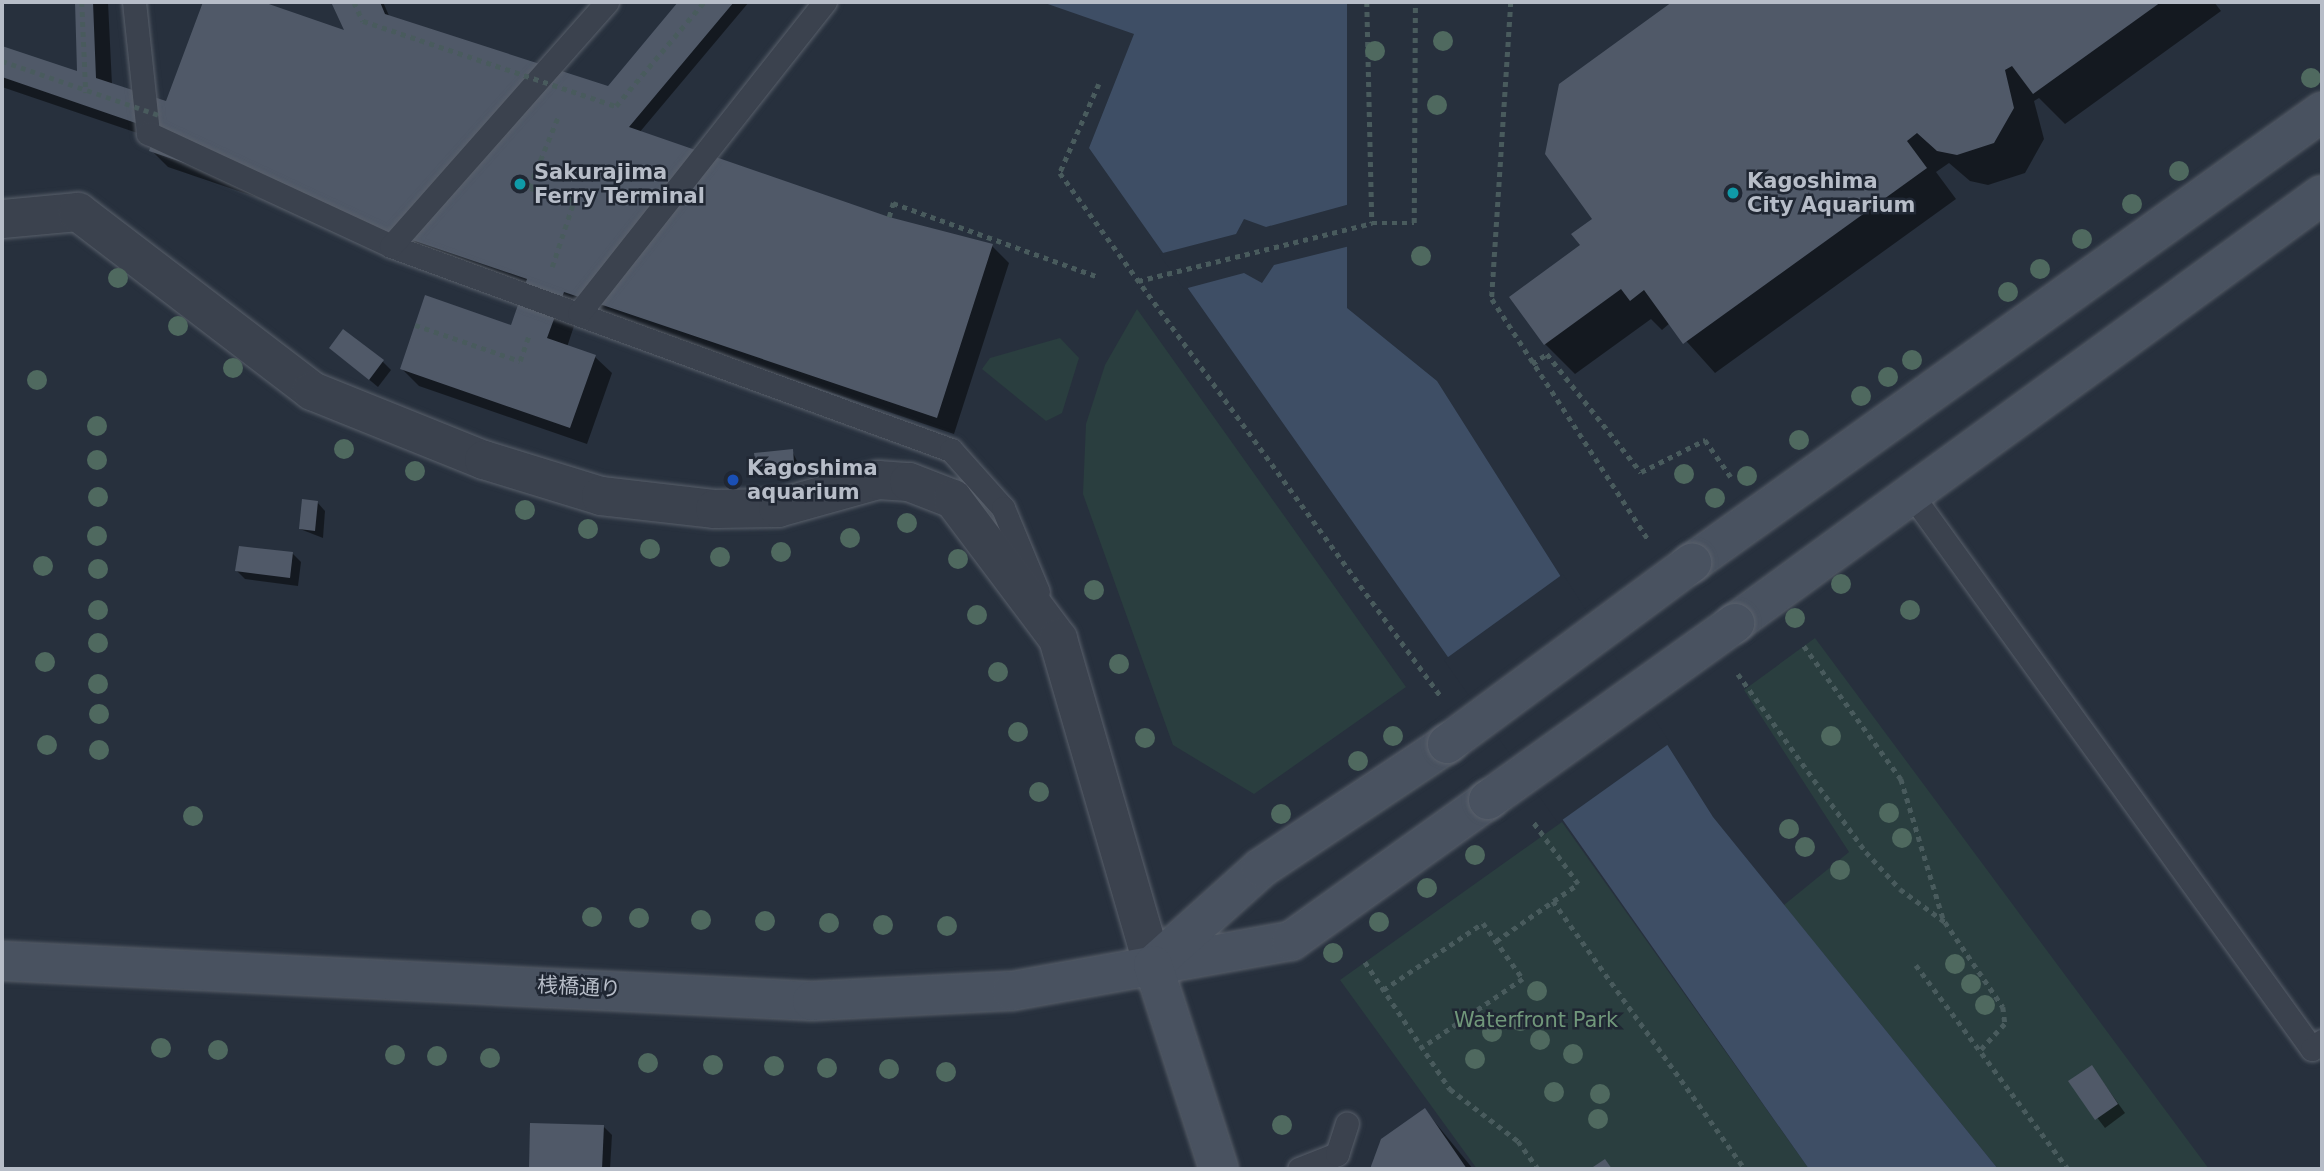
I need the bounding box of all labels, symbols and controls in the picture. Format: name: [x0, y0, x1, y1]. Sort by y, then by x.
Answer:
place label: Sakurajima Ferry Terminal: [534, 159, 705, 209]
place label: Kagoshima City Aquarium: [1747, 168, 1915, 218]
marker: Sakurajima Ferry Terminal: [512, 176, 528, 192]
marker: Kagoshima City Aquarium: [1725, 185, 1741, 201]
place label: Kagoshima aquarium: [747, 455, 878, 505]
marker: Kagoshima aquarium: [725, 472, 741, 488]
street label: 桟橋通り: [536, 972, 622, 1002]
park label: Waterfront Park: [1454, 1007, 1618, 1033]

